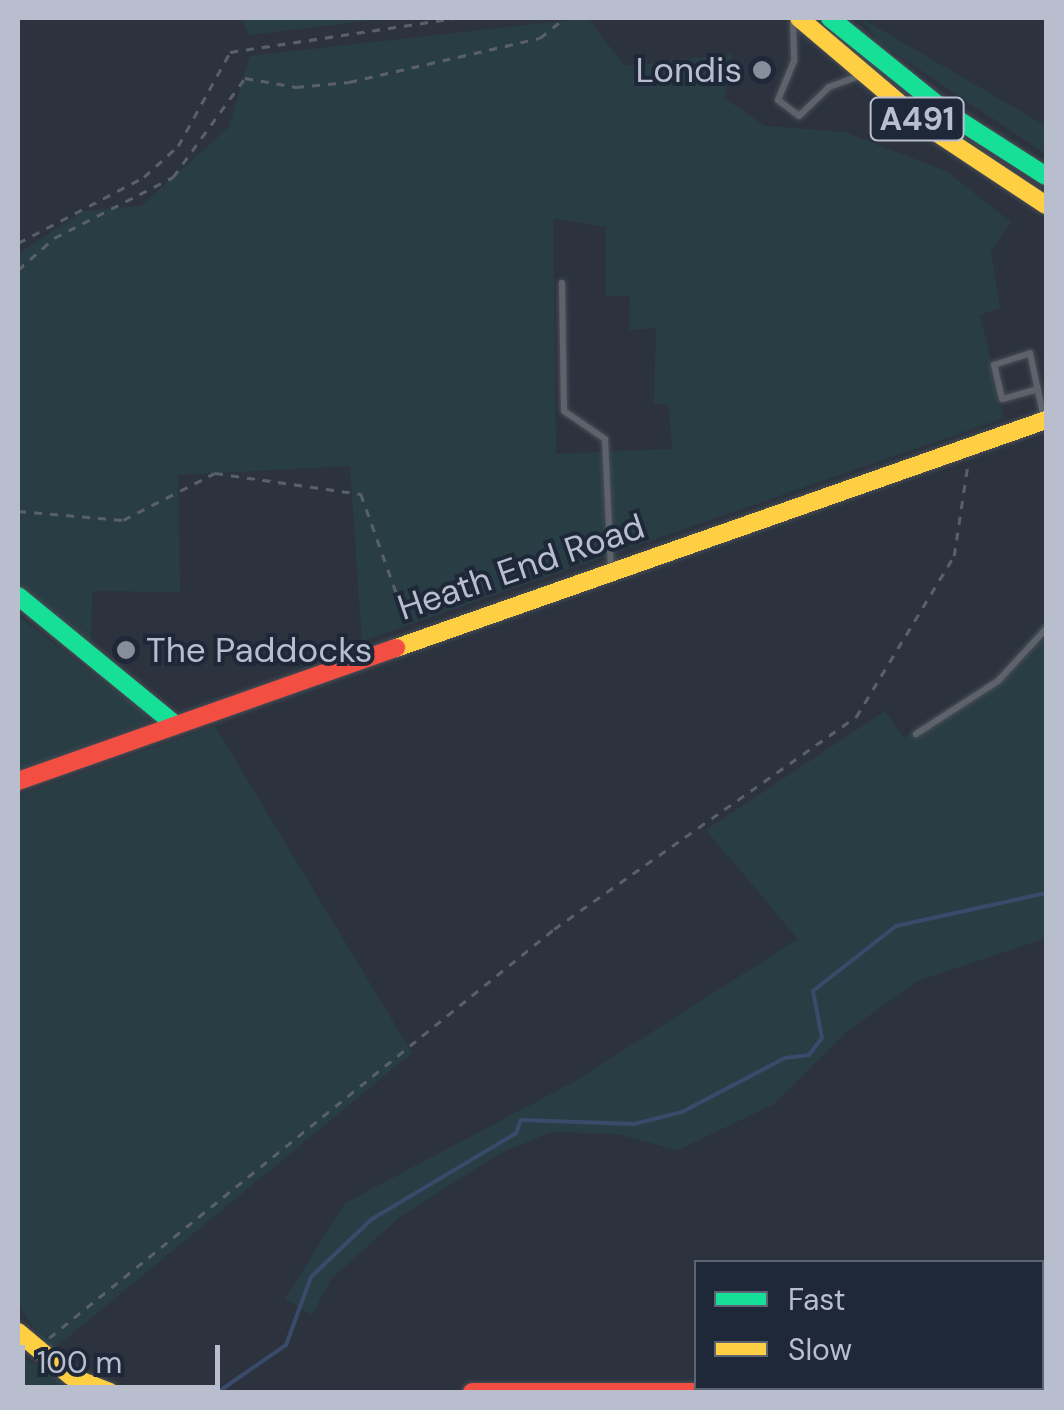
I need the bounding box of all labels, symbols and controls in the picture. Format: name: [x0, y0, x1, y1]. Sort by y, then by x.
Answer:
place label: Londis: [636, 49, 742, 91]
marker: Londis: [751, 59, 773, 81]
road number: A491: [870, 92, 964, 146]
street label: Heath End Road: [392, 505, 650, 629]
place label: The Paddocks: [146, 629, 372, 671]
marker: The Paddocks: [115, 639, 137, 661]
legend: [694, 1260, 1044, 1390]
text: Fast: [788, 1280, 846, 1319]
scale bar: [25, 1325, 225, 1387]
text: Slow: [788, 1330, 852, 1369]
text: 100 m: [37, 1343, 122, 1382]

